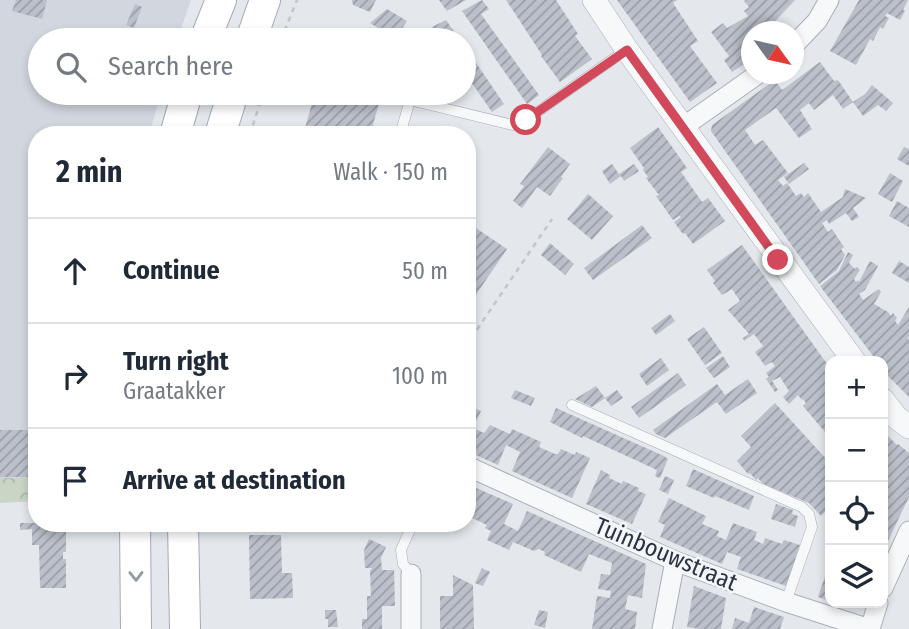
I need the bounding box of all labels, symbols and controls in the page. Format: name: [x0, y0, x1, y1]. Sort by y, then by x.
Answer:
north arrow: [741, 21, 804, 84]
search box: [28, 28, 476, 105]
icon: search: [52, 48, 90, 86]
text: Search here: [108, 51, 233, 82]
route start: [510, 104, 541, 135]
text: 2 min: [56, 154, 123, 190]
text: Walk · 150 m: [333, 158, 448, 186]
route end: [762, 244, 793, 275]
icon: ahead: [56, 252, 94, 290]
text: Continue: [123, 255, 220, 286]
text: 50 m: [402, 257, 448, 285]
text: Turn right: [123, 346, 229, 377]
map controls: [825, 356, 888, 608]
button: +: [825, 356, 888, 419]
icon: right: [56, 357, 94, 395]
text: 100 m: [392, 362, 448, 390]
text: Graatakker: [123, 377, 225, 405]
button: −: [825, 419, 888, 482]
icon: arrive: [56, 462, 94, 500]
text: Arrive at destination: [123, 465, 346, 496]
button: locate: [825, 482, 888, 545]
street label: Tuinbouwstraat: [591, 511, 742, 597]
button: layers: [825, 545, 888, 608]
one-way arrow: [128, 571, 144, 582]

